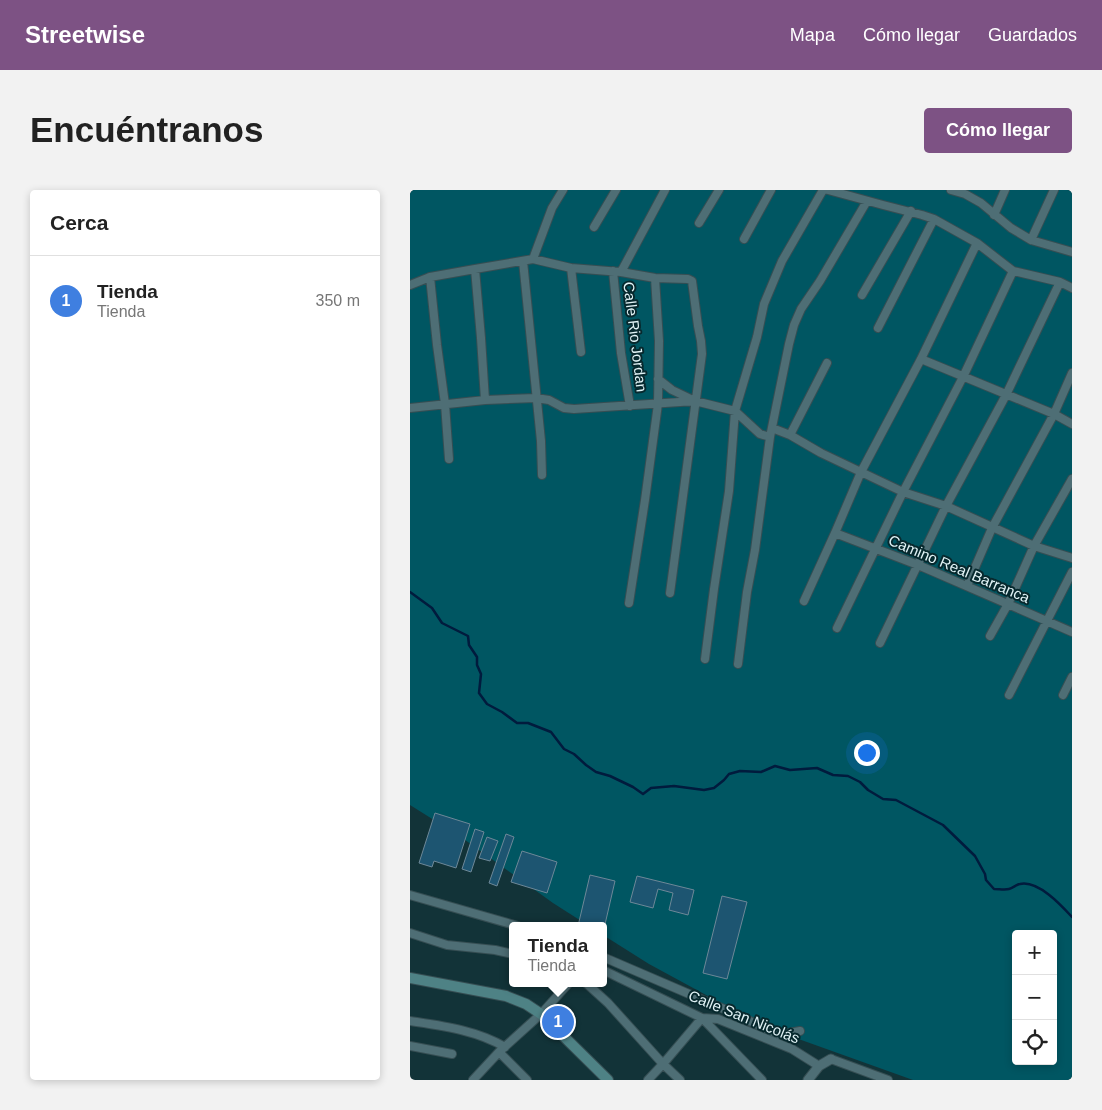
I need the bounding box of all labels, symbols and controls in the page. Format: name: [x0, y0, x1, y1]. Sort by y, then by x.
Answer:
text: Streetwise: [25, 21, 145, 48]
text: Mapa: [790, 25, 835, 45]
text: Cómo llegar: [863, 25, 960, 45]
text: Guardados: [988, 25, 1077, 45]
button: Cómo llegar: [924, 108, 1072, 153]
text: Encuéntranos: [30, 110, 263, 149]
text: Cerca: [50, 211, 108, 234]
text: Tienda: [97, 281, 158, 302]
street label: Calle Rio Jordan: [620, 281, 651, 393]
text: 1: [62, 292, 70, 309]
text: 350 m: [316, 292, 360, 309]
text: Tienda: [97, 303, 145, 320]
street label: Camino Real Barranca: [886, 531, 1033, 606]
your location: [854, 740, 880, 766]
popup: [509, 922, 607, 987]
map controls: [1012, 930, 1057, 1065]
button: +: [1012, 930, 1057, 975]
text: Tienda: [528, 935, 588, 956]
text: Tienda: [528, 957, 576, 974]
button: −: [1012, 975, 1057, 1020]
street label: Calle San Nicolás: [686, 986, 802, 1047]
pin: 1: [542, 1003, 574, 1041]
button: locate: [1012, 1020, 1057, 1065]

